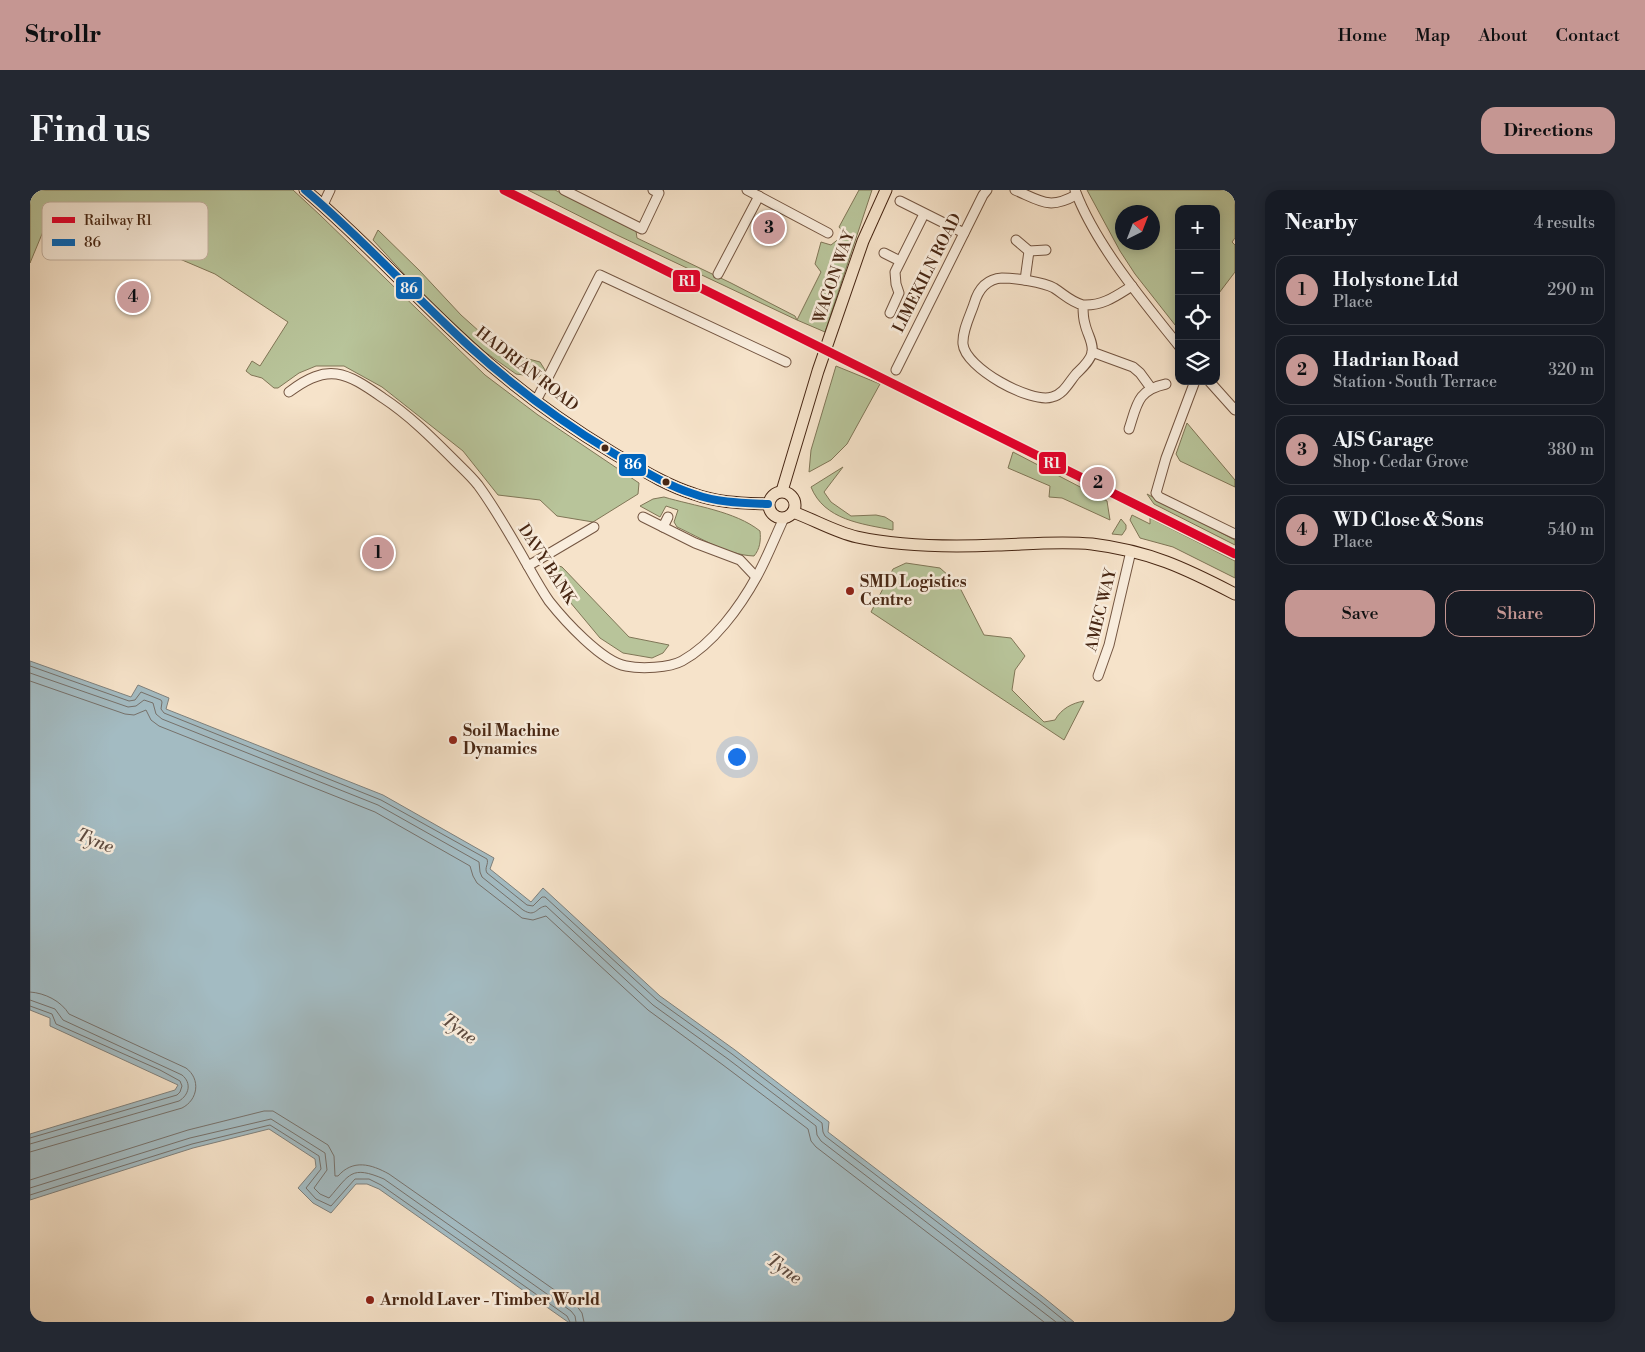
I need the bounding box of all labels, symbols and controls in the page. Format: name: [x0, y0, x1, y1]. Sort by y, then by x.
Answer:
text: Strollr: [25, 20, 101, 50]
text: Home: [1338, 24, 1387, 47]
text: Map: [1415, 24, 1451, 47]
text: About: [1479, 24, 1528, 47]
text: Contact: [1556, 24, 1620, 47]
button: Directions: [1481, 107, 1615, 154]
text: Find us: [30, 109, 150, 152]
legend: [42, 202, 208, 260]
north arrow: [1115, 205, 1160, 250]
map controls: [1175, 205, 1220, 385]
button: +: [1175, 205, 1220, 250]
pin: 3: [753, 209, 785, 247]
street label: LIMEKILN ROAD: [888, 210, 966, 336]
text: Nearby: [1285, 210, 1358, 236]
text: Railway R1: [84, 212, 152, 230]
text: 4 results: [1534, 213, 1595, 233]
street label: WAGON WAY: [808, 227, 860, 327]
text: 86: [84, 234, 102, 252]
button: −: [1175, 250, 1220, 295]
text: Holystone Ltd: [1333, 268, 1459, 292]
line badge: R1: [672, 269, 701, 293]
text: R1: [678, 273, 696, 291]
line badge: 86: [395, 276, 423, 300]
pin: 4: [117, 278, 149, 316]
text: 86: [400, 280, 418, 298]
text: 1: [1298, 280, 1306, 300]
text: 290 m: [1547, 280, 1594, 300]
text: Place: [1333, 292, 1373, 312]
button: locate: [1175, 295, 1220, 340]
street label: HADRIAN ROAD: [471, 322, 583, 416]
button: layers: [1175, 340, 1220, 385]
text: Hadrian Road: [1333, 348, 1459, 372]
text: 2: [1297, 360, 1307, 380]
text: 320 m: [1548, 360, 1594, 380]
text: Station · South Terrace: [1333, 372, 1497, 392]
text: AJS Garage: [1333, 428, 1434, 452]
text: 3: [1297, 440, 1307, 460]
text: 380 m: [1547, 440, 1594, 460]
unlabelled marker: [600, 443, 610, 453]
line badge: R1: [1038, 451, 1067, 475]
text: Shop · Cedar Grove: [1333, 452, 1469, 472]
line badge: 86: [618, 453, 647, 477]
text: R1: [1043, 455, 1061, 473]
text: 86: [624, 456, 642, 474]
pin: 2: [1082, 464, 1114, 502]
unlabelled marker: [661, 477, 671, 487]
text: WD Close & Sons: [1333, 508, 1484, 532]
street label: DAVY BANK: [514, 520, 581, 609]
text: 4: [1297, 520, 1307, 540]
text: 540 m: [1547, 520, 1594, 540]
text: Place: [1333, 532, 1373, 552]
pin: 1: [362, 534, 394, 572]
street label: AMEC WAY: [1081, 565, 1121, 654]
place label: SMD Logistics Centre: [860, 572, 967, 610]
marker: SMD Logistics Centre: [844, 585, 856, 597]
button: Save: [1285, 590, 1435, 637]
button: Share: [1445, 590, 1595, 637]
place label: Soil Machine Dynamics: [463, 721, 560, 759]
marker: Soil Machine Dynamics: [447, 734, 459, 746]
your location: [724, 744, 750, 770]
water label: Tyne: [73, 823, 118, 859]
water label: Tyne: [437, 1008, 482, 1050]
water label: Tyne: [762, 1248, 807, 1290]
place label: Arnold Laver - Timber World: [379, 1290, 600, 1310]
marker: Arnold Laver - Timber World: [364, 1294, 376, 1306]

